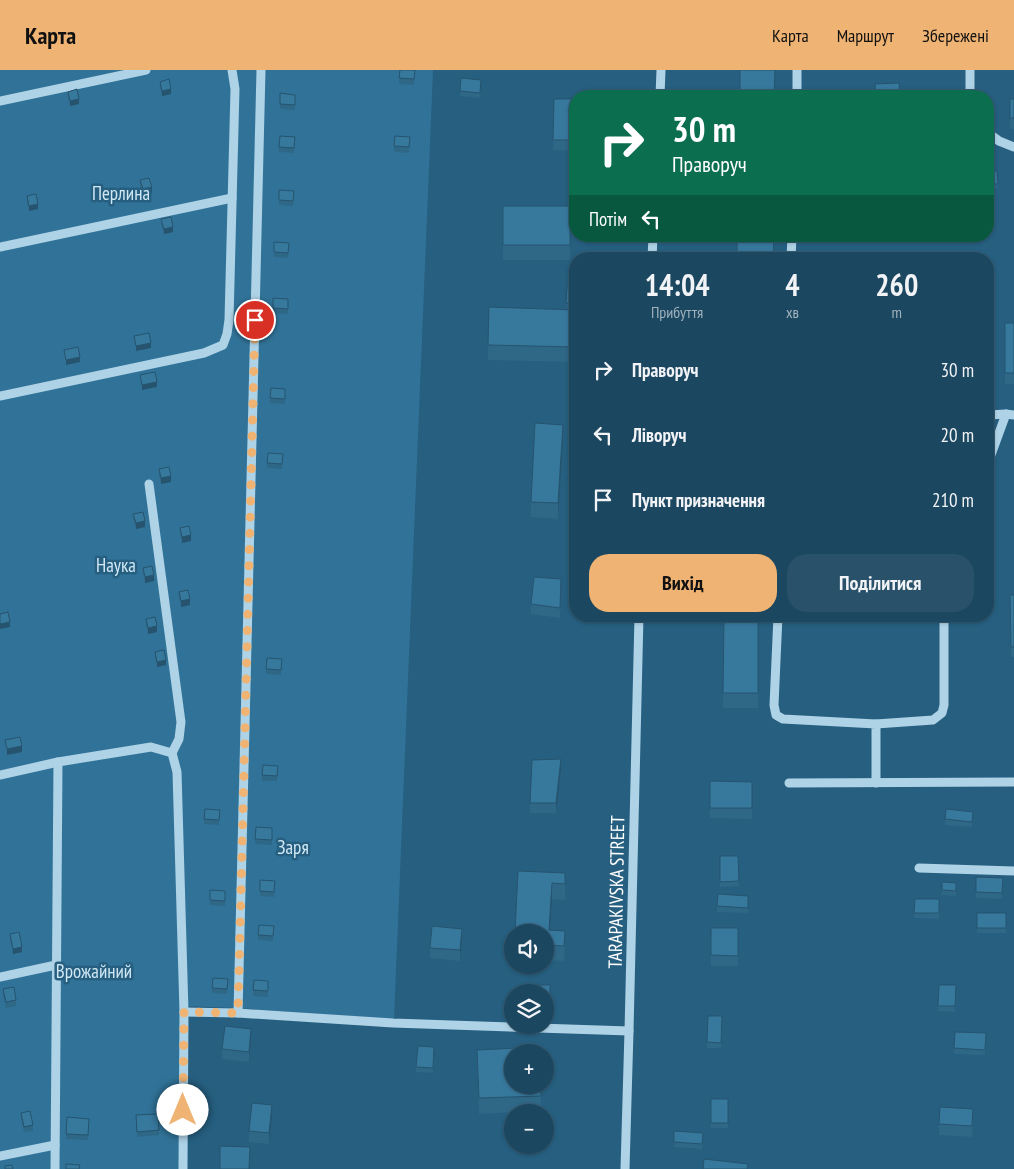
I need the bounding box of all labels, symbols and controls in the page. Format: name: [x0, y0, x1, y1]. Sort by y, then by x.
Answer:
text: Карта: [25, 20, 76, 51]
text: Карта: [772, 24, 809, 47]
text: Маршрут: [837, 24, 894, 47]
text: Збережені: [922, 24, 989, 47]
text: 30 m: [672, 106, 736, 152]
icon: right: [589, 110, 654, 175]
text: Праворуч: [672, 150, 747, 178]
park label: Перлина: [92, 181, 150, 205]
icon: left: [637, 205, 665, 233]
text: Потім: [589, 207, 627, 231]
text: 14:04: [645, 265, 710, 304]
text: 4: [785, 265, 800, 304]
text: 260: [875, 265, 918, 304]
pin: [234, 299, 276, 341]
text: Прибуття: [651, 302, 703, 322]
text: хв: [786, 302, 799, 322]
text: m: [892, 302, 902, 322]
icon: arrive: [241, 306, 269, 334]
icon: right: [589, 356, 617, 384]
text: Праворуч: [632, 358, 699, 382]
text: 30 m: [941, 358, 974, 382]
icon: left: [589, 421, 617, 449]
text: Ліворуч: [632, 423, 686, 447]
text: 20 m: [941, 423, 974, 447]
icon: arrive: [589, 486, 617, 514]
text: Пункт призначення: [632, 488, 765, 512]
text: 210 m: [932, 488, 974, 512]
park label: Наука: [96, 553, 136, 577]
button: Вихід: [589, 554, 777, 612]
button: Поділитися: [787, 554, 974, 612]
street label: TARAPAKIVSKA STREET: [603, 815, 629, 969]
park label: Заря: [277, 835, 309, 859]
map controls: [504, 924, 554, 1154]
button: sound: [504, 924, 554, 974]
park label: Врожайний: [56, 959, 132, 983]
button: layers: [504, 984, 554, 1034]
button: +: [504, 1044, 554, 1094]
position arrow: [156, 1083, 208, 1135]
button: −: [504, 1104, 554, 1154]

